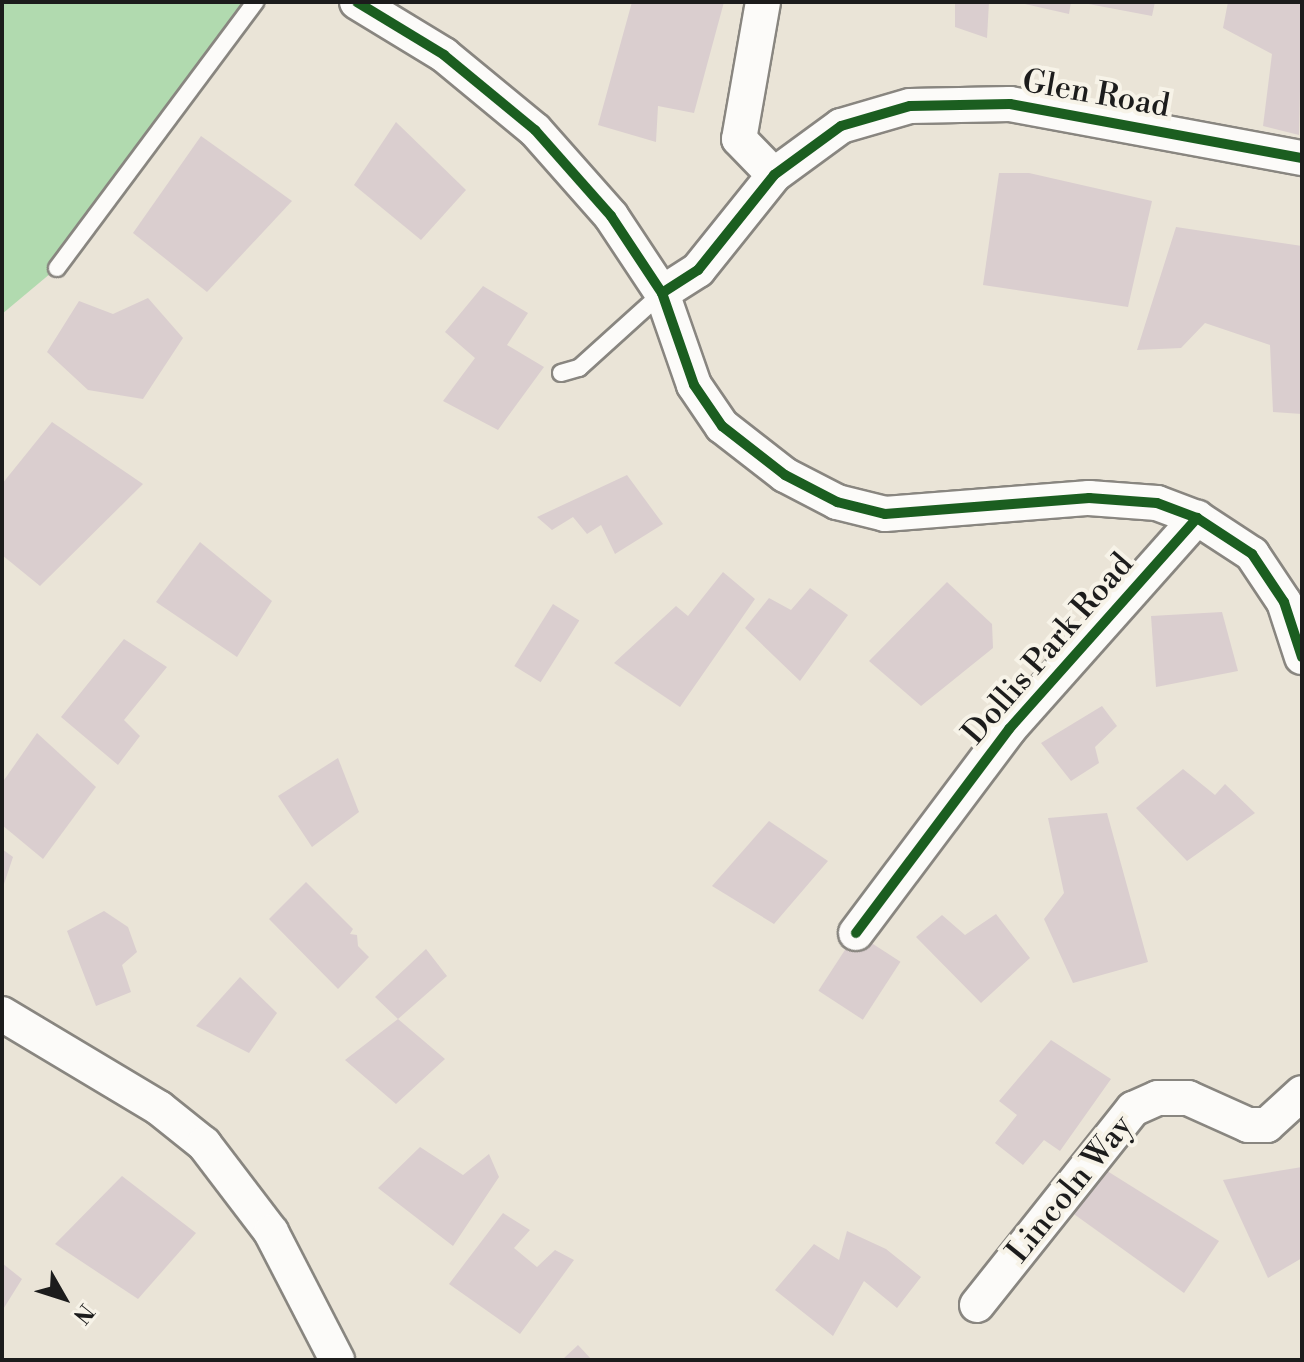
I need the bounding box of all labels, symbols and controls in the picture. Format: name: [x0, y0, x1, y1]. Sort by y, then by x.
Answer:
street label: Glen Road: [1019, 62, 1173, 126]
street label: Dollis Park Road: [955, 546, 1141, 752]
street label: Lincoln Way: [999, 1108, 1141, 1270]
north arrow: [24, 1258, 104, 1338]
text: N: [67, 1298, 99, 1329]

